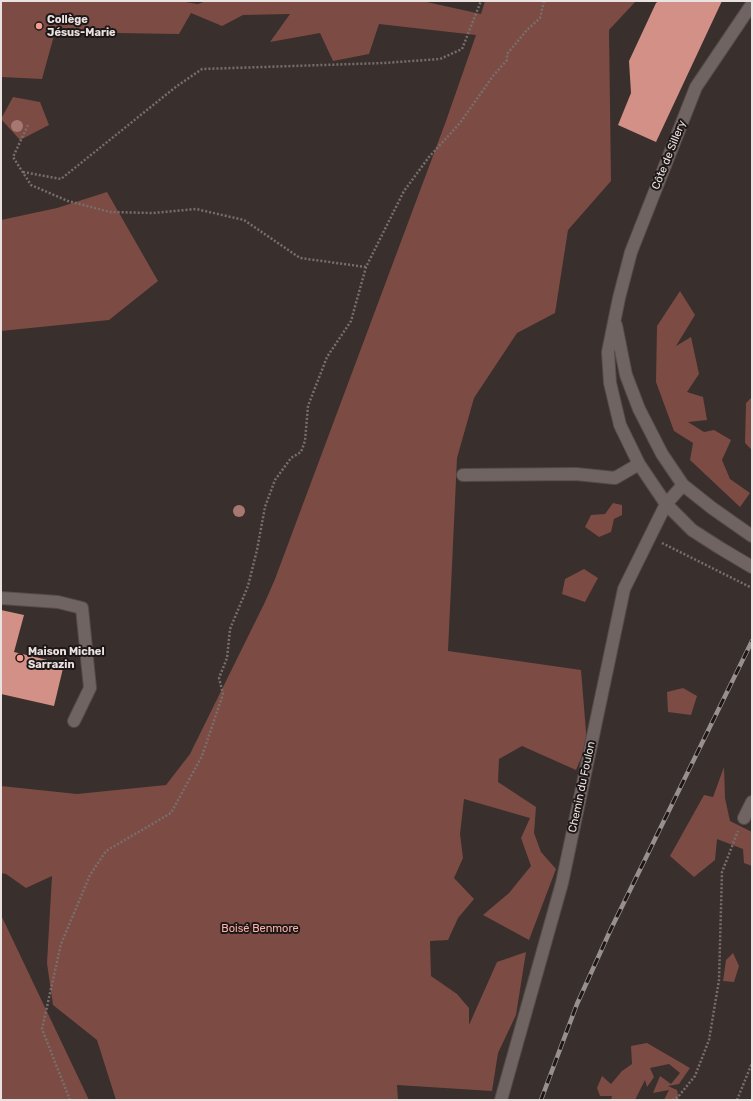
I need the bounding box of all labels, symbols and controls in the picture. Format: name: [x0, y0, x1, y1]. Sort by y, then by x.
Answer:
place label: Collège Jésus-Marie: [47, 13, 116, 39]
marker: Collège Jésus-Marie: [34, 21, 44, 31]
street label: Côte de Sillery: [649, 118, 689, 192]
place label: Maison Michel Sarrazin: [28, 645, 105, 671]
marker: Maison Michel Sarrazin: [15, 653, 25, 663]
street label: Chemin du Foulon: [566, 740, 598, 834]
park label: Boisé Benmore: [221, 922, 299, 936]

